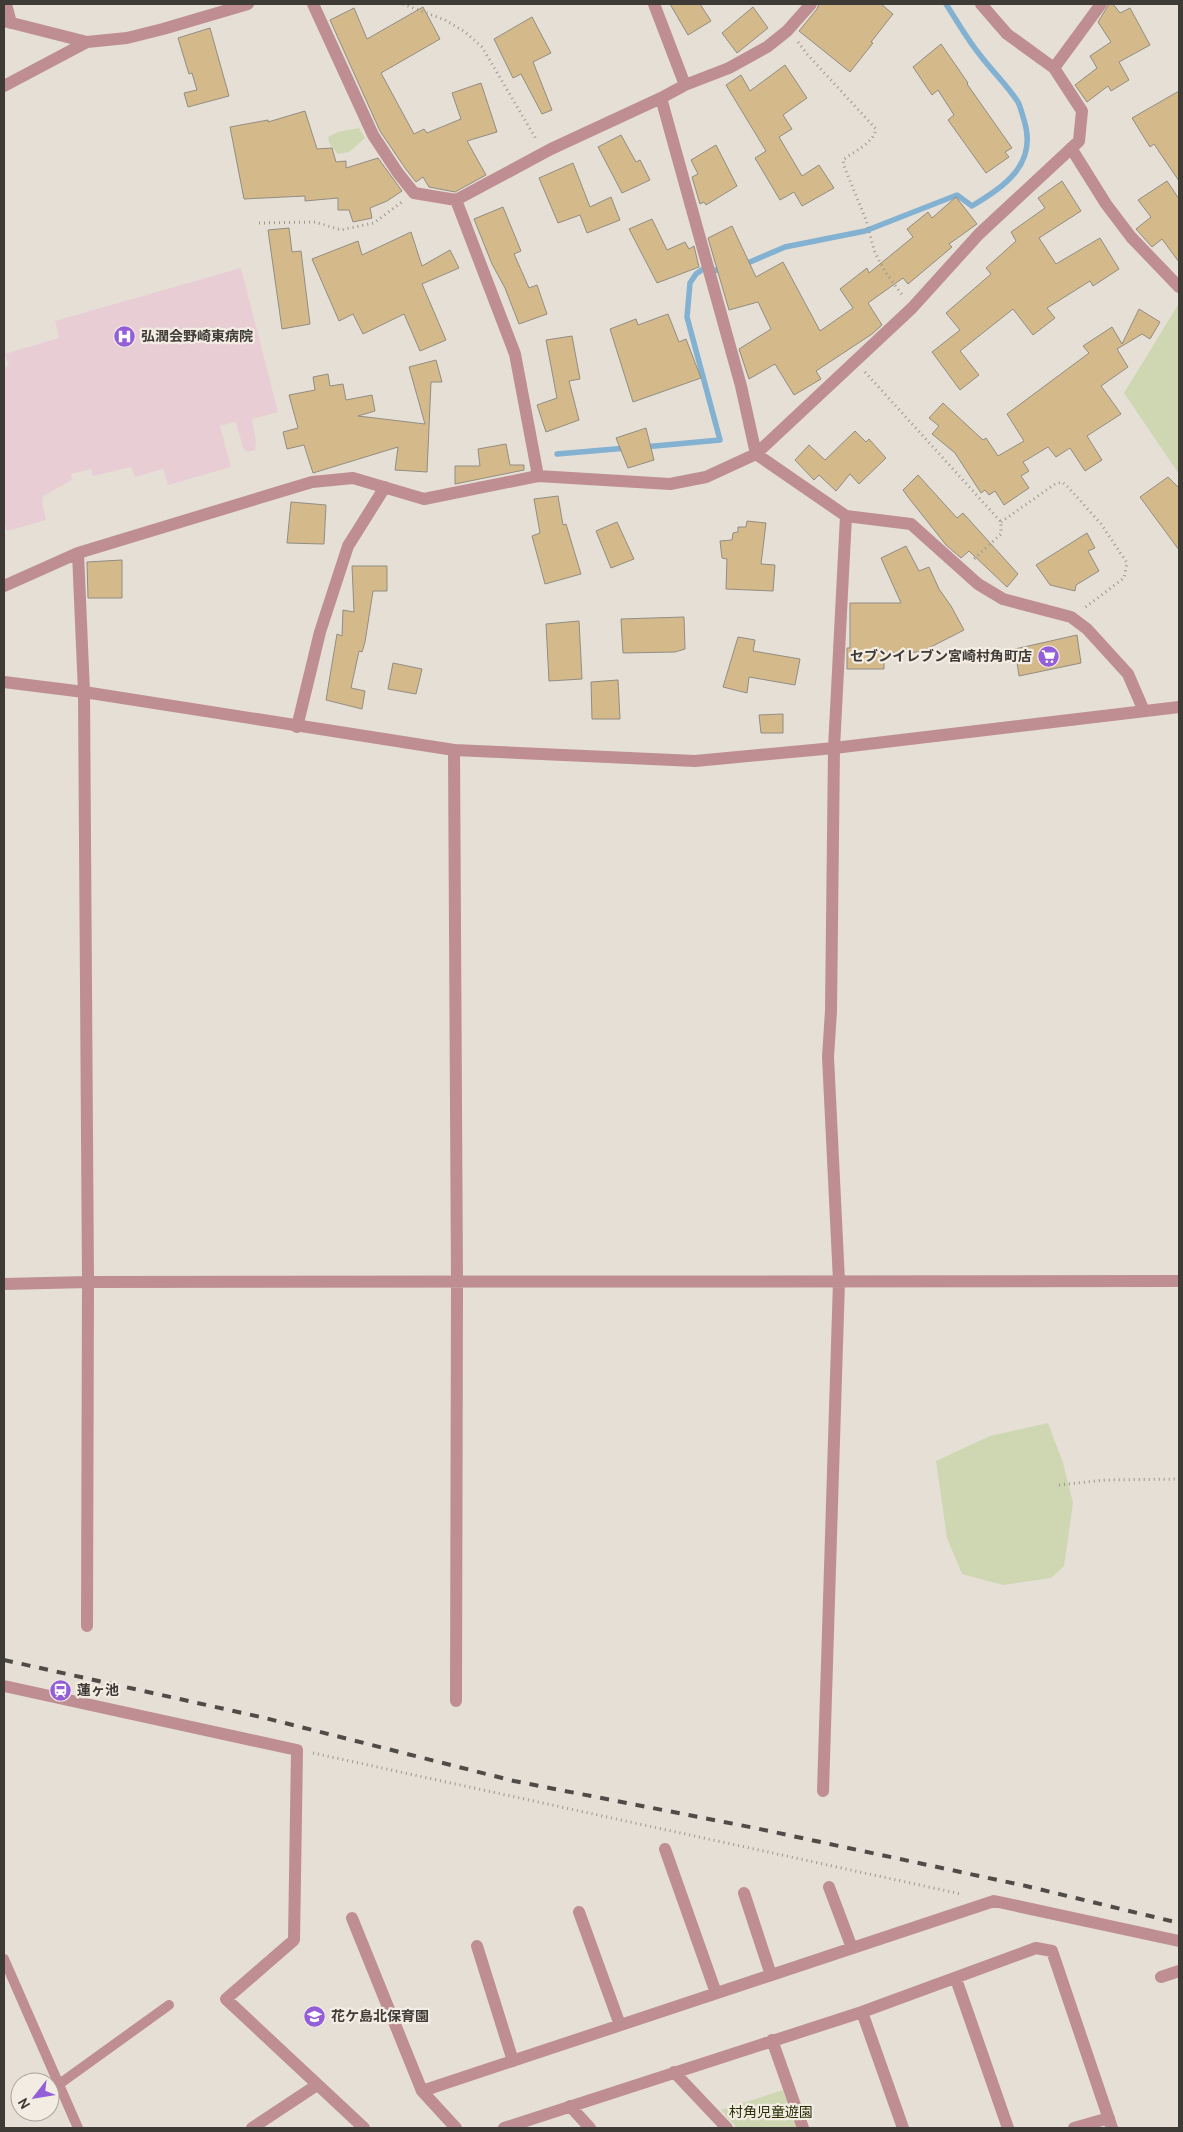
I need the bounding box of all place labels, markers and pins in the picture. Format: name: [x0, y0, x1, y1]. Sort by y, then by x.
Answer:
hospital icon: 弘潤会野崎東病院: [113, 324, 137, 348]
place label: 弘潤会野崎東病院: [141, 327, 253, 345]
supermarket icon: セブンイレブン宮崎村角町店: [1036, 644, 1060, 668]
place label: セブンイレブン宮崎村角町店: [850, 647, 1032, 665]
station icon: 蓮ヶ池: [49, 1678, 73, 1702]
place label: 蓮ヶ池: [77, 1681, 119, 1699]
school or university icon: 花ケ島北保育園: [303, 2004, 327, 2028]
place label: 花ケ島北保育園: [331, 2007, 429, 2025]

